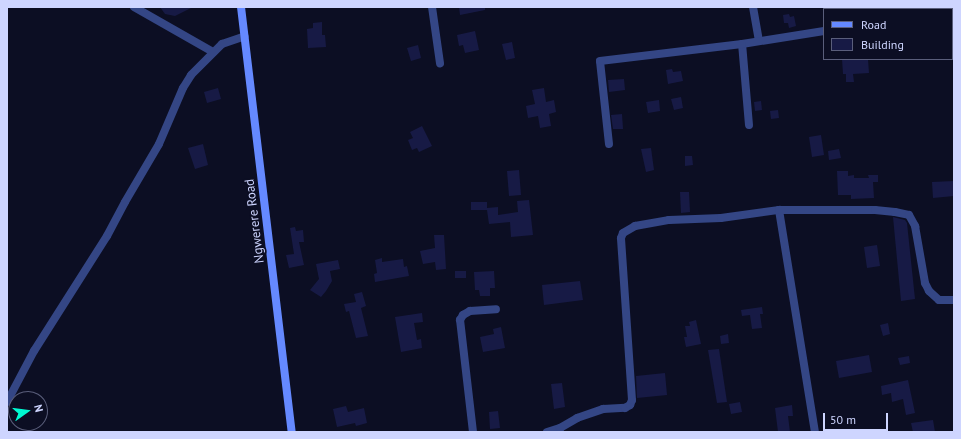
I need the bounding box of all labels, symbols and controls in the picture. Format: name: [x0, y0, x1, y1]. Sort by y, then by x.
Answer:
legend: [823, 8, 953, 60]
text: Road: [861, 17, 886, 32]
text: Building: [861, 37, 904, 52]
street label: Ngwerere Road: [242, 178, 268, 264]
north arrow: [8, 391, 48, 431]
text: N: [31, 403, 46, 414]
scale bar: [825, 405, 890, 431]
text: 50 m: [830, 412, 856, 427]

